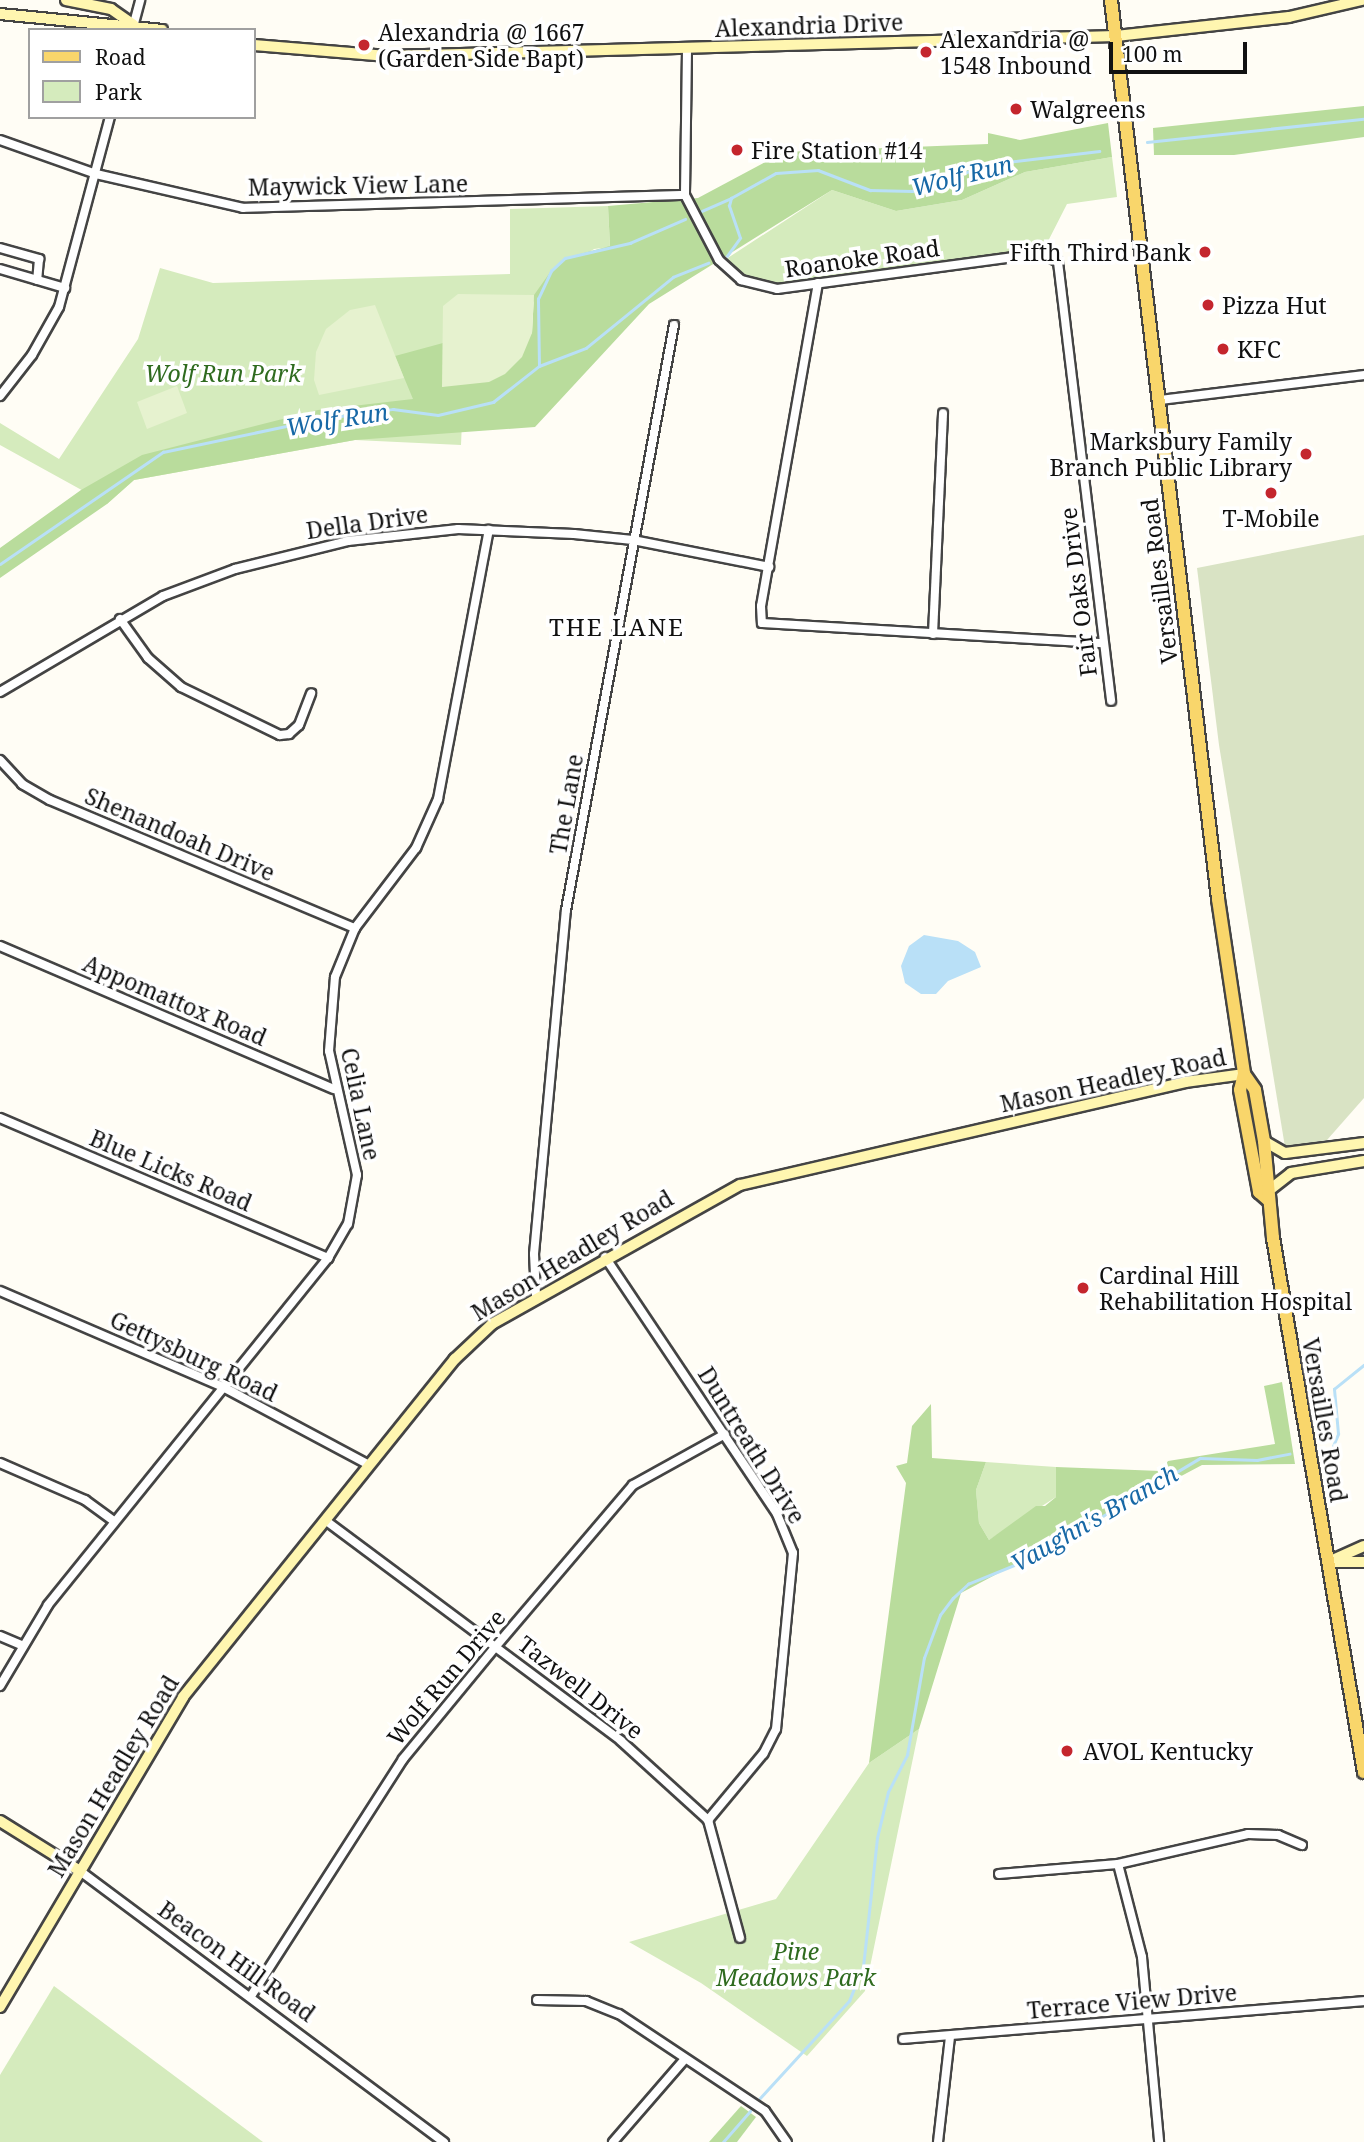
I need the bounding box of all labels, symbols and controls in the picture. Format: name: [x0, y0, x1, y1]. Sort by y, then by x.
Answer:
street label: Alexandria Drive: [714, 8, 904, 42]
place label: Alexandria @ 1667 (Garden Side Bapt): [378, 18, 585, 72]
place label: Alexandria @ 1548 Inbound: [940, 25, 1092, 79]
legend: [28, 28, 256, 119]
scale bar: [1112, 28, 1250, 72]
marker: Alexandria @ 1667 (Garden Side Bapt): [356, 37, 372, 53]
text: 100 m: [1122, 40, 1183, 68]
text: Road: [95, 43, 146, 71]
marker: Alexandria @ 1548 Inbound: [918, 44, 934, 60]
text: Park: [95, 78, 142, 106]
place label: Walgreens: [1030, 95, 1146, 123]
marker: Walgreens: [1008, 101, 1024, 117]
place label: Fire Station #14: [751, 136, 923, 164]
marker: Fire Station #14: [729, 142, 745, 158]
water label: Wolf Run: [908, 149, 1016, 201]
street label: Maywick View Lane: [248, 169, 468, 201]
street label: Roanoke Road: [783, 233, 941, 283]
place label: Fifth Third Bank: [1010, 238, 1191, 266]
marker: Fifth Third Bank: [1197, 244, 1213, 260]
place label: Pizza Hut: [1222, 291, 1327, 319]
marker: Pizza Hut: [1200, 297, 1216, 313]
place label: KFC: [1237, 335, 1281, 363]
marker: KFC: [1215, 341, 1231, 357]
park label: Wolf Run Park: [145, 359, 301, 387]
water label: Wolf Run: [284, 397, 390, 441]
place label: Marksbury Family Branch Public Library: [1050, 427, 1292, 481]
marker: Marksbury Family Branch Public Library: [1298, 446, 1314, 462]
marker: T-Mobile: [1263, 485, 1279, 501]
street label: Versailles Road: [1135, 497, 1183, 665]
street label: Della Drive: [304, 500, 430, 544]
place label: T-Mobile: [1223, 504, 1319, 532]
street label: Fair Oaks Drive: [1054, 506, 1102, 678]
district label: THE LANE: [550, 613, 684, 641]
street label: The Lane: [544, 752, 588, 856]
street label: Shenandoah Drive: [81, 782, 279, 886]
street label: Appomattox Road: [79, 949, 271, 1051]
street label: Mason Headley Road: [997, 1043, 1229, 1117]
street label: Celia Lane: [336, 1045, 386, 1163]
street label: Blue Licks Road: [86, 1123, 256, 1217]
street label: Mason Headley Road: [466, 1184, 678, 1326]
place label: Cardinal Hill Rehabilitation Hospital: [1099, 1261, 1352, 1315]
marker: Cardinal Hill Rehabilitation Hospital: [1073, 1278, 1093, 1298]
street label: Gettysburg Road: [106, 1305, 282, 1407]
street label: Versailles Road: [1297, 1336, 1353, 1504]
street label: Duntreath Drive: [693, 1362, 811, 1528]
water label: Vaughn's Branch: [1006, 1459, 1182, 1577]
street label: Wolf Run Drive: [381, 1604, 511, 1750]
street label: Tazwell Drive: [513, 1630, 649, 1744]
street label: Mason Headley Road: [42, 1670, 184, 1882]
place label: AVOL Kentucky: [1083, 1737, 1253, 1765]
marker: AVOL Kentucky: [1057, 1741, 1077, 1761]
street label: Beacon Hill Road: [153, 1895, 321, 2027]
park label: Pine Meadows Park: [716, 1937, 876, 1991]
street label: Terrace View Drive: [1026, 1978, 1238, 2024]

